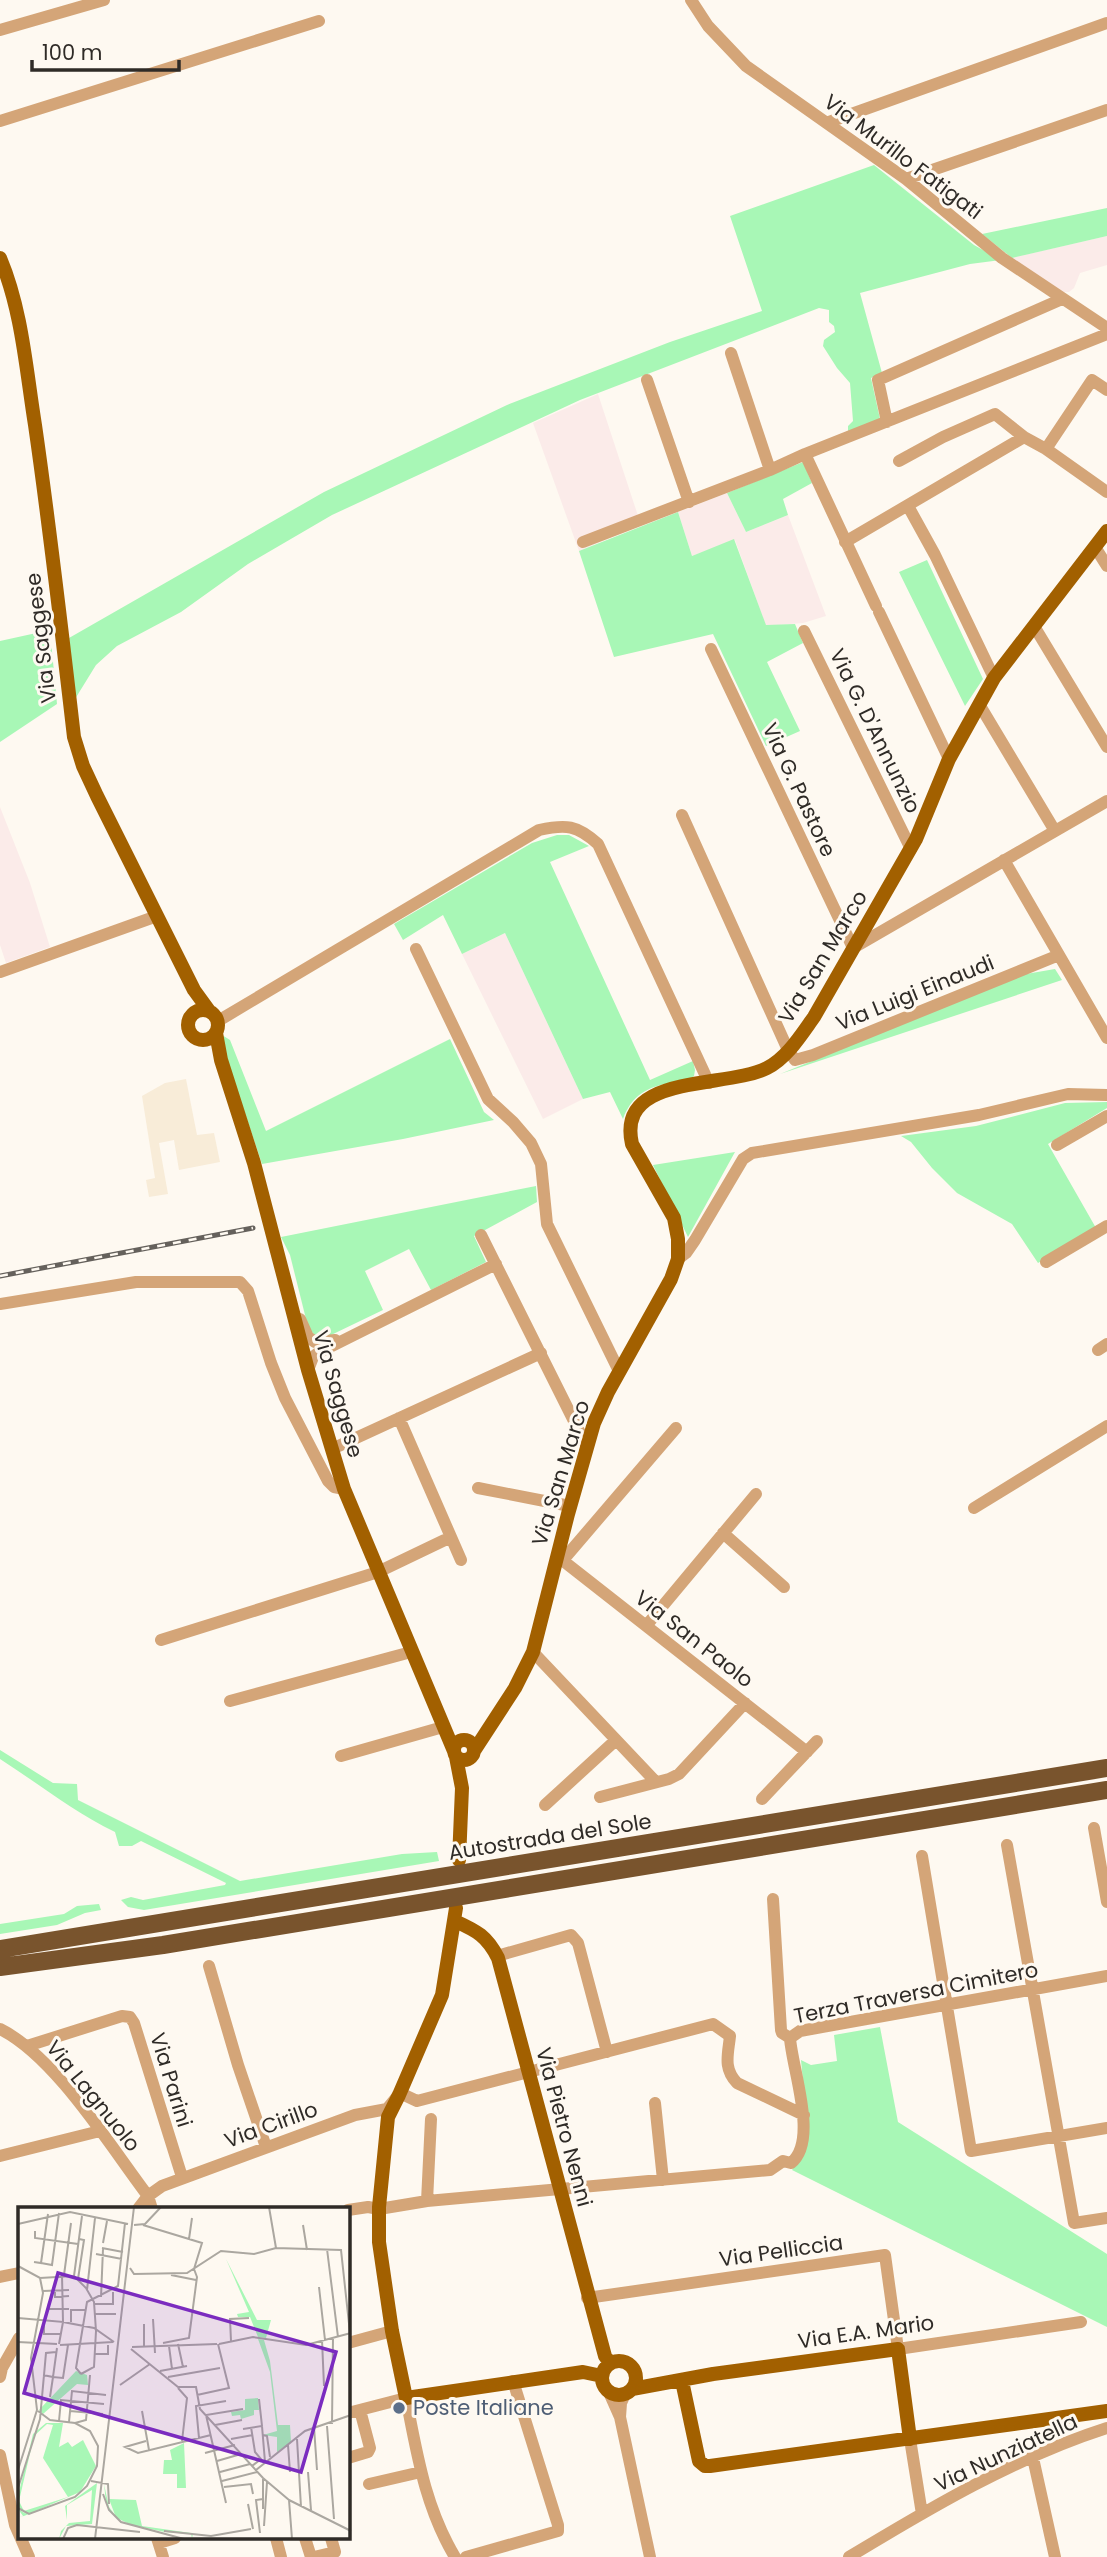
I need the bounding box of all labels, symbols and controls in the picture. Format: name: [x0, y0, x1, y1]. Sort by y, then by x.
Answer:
scale bar: [32, 28, 178, 72]
text: 100 m: [42, 38, 102, 67]
street label: Via Murillo Fatigati: [818, 87, 989, 226]
street label: Via Saggese: [18, 571, 63, 705]
street label: Via G. D'Annunzio: [823, 644, 928, 818]
street label: Via G. Pastore: [756, 718, 843, 862]
street label: Via San Marco: [771, 885, 874, 1029]
street label: Via Luigi Einaudi: [831, 948, 998, 1037]
street label: Via Saggese: [306, 1327, 370, 1461]
street label: Via San Marco: [525, 1396, 596, 1549]
street label: Via San Paolo: [629, 1583, 760, 1694]
street label: Autostrada del Sole: [446, 1806, 654, 1867]
street label: Terza Traversa Cimitero: [791, 1955, 1041, 2030]
street label: Via Parini: [143, 2029, 200, 2131]
street label: Via Lagnuolo: [39, 2034, 147, 2157]
street label: Via Pietro Nenni: [529, 2044, 600, 2210]
street label: Via Cirillo: [220, 2094, 322, 2155]
inset map: [18, 2207, 350, 2540]
street label: Via Pelliccia: [717, 2227, 845, 2274]
street label: Via E.A. Mario: [796, 2308, 936, 2355]
place label: Poste Italiane: [413, 2393, 554, 2422]
marker: Poste Italiane: [391, 2400, 407, 2416]
street label: Via Nunziatella: [929, 2407, 1082, 2498]

